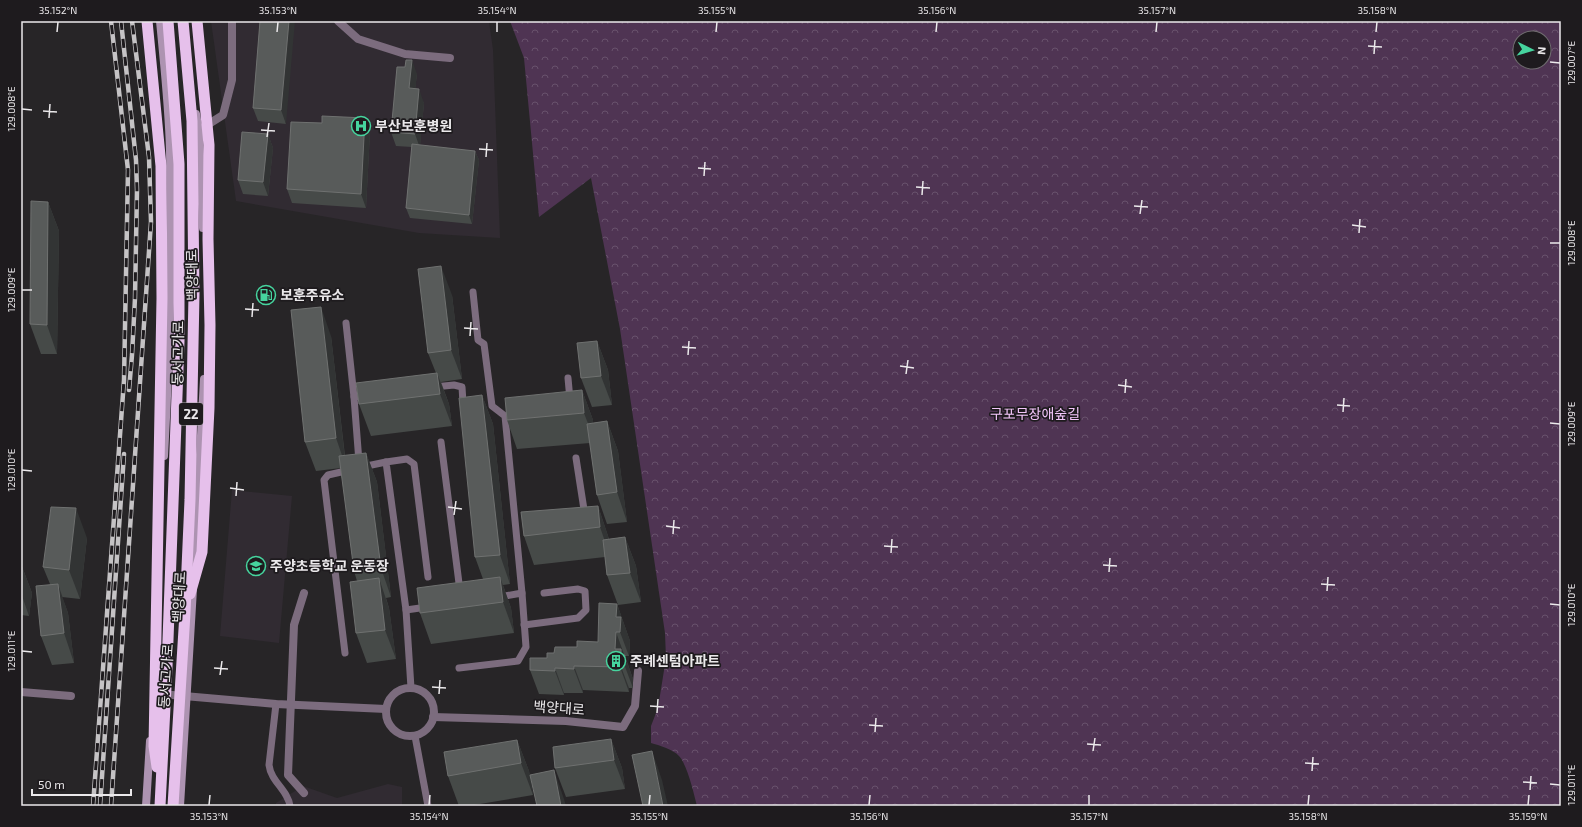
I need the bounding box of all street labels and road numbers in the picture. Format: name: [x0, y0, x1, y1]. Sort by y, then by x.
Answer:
street label: 백양대로: [183, 249, 200, 301]
street label: 동서고가로: [168, 321, 187, 385]
road number: 22: [179, 403, 203, 425]
street label: 백양대로: [169, 571, 188, 623]
street label: 동서고가로: [155, 643, 176, 709]
street label: 백양대로: [533, 697, 585, 718]

